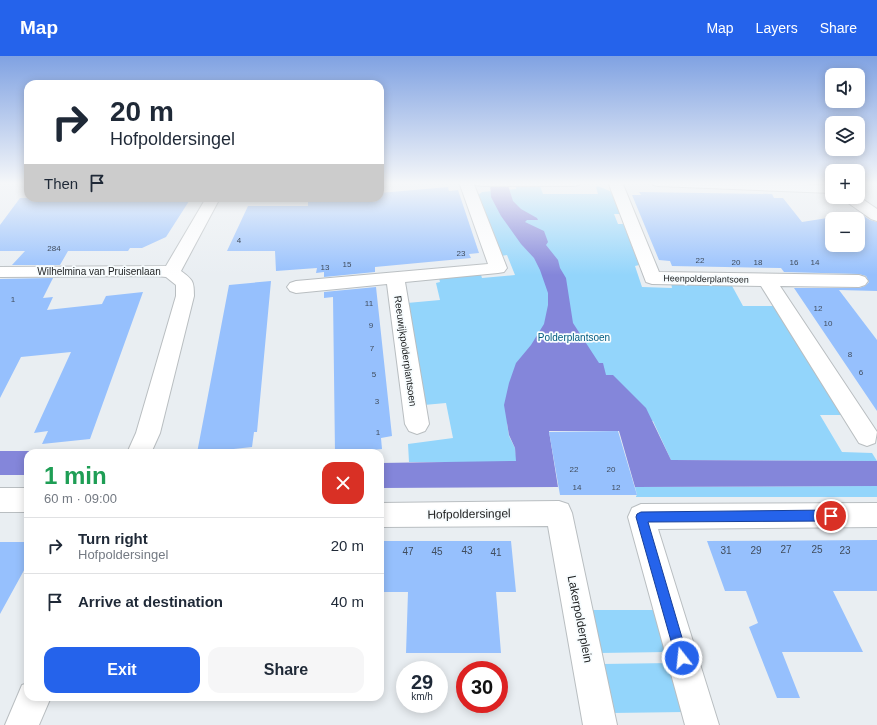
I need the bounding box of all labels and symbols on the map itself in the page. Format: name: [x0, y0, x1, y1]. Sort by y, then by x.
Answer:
house number: 4: [237, 236, 242, 245]
house number: 284: [47, 244, 61, 253]
house number: 23: [457, 249, 466, 258]
house number: 22: [696, 256, 705, 265]
house number: 20: [732, 258, 741, 267]
house number: 18: [754, 258, 763, 267]
house number: 16: [790, 258, 799, 267]
house number: 14: [811, 258, 820, 267]
house number: 15: [343, 260, 352, 269]
house number: 13: [321, 263, 330, 272]
street label: Wilhelmina van Pruisenlaan: [37, 266, 161, 277]
street label: Heenpolderplantsoen: [663, 273, 749, 285]
house number: 1: [11, 295, 16, 304]
street label: Reeuwijkpolderplantsoen: [392, 295, 419, 407]
house number: 11: [365, 299, 374, 308]
house number: 12: [814, 304, 823, 313]
house number: 10: [824, 319, 833, 328]
house number: 9: [369, 321, 374, 330]
park label: Polderplantsoen: [538, 332, 610, 343]
house number: 7: [370, 344, 375, 353]
house number: 8: [848, 350, 853, 359]
house number: 6: [859, 368, 864, 377]
house number: 5: [372, 370, 377, 379]
house number: 3: [375, 397, 380, 406]
house number: 1: [376, 428, 381, 437]
house number: 22: [570, 465, 579, 474]
house number: 20: [607, 465, 616, 474]
house number: 14: [573, 483, 582, 492]
house number: 12: [612, 483, 621, 492]
pin: [814, 499, 848, 533]
street label: Hofpoldersingel: [427, 506, 511, 522]
house number: 27: [780, 544, 792, 555]
house number: 25: [811, 544, 823, 555]
house number: 43: [461, 545, 473, 556]
house number: 31: [720, 545, 732, 556]
house number: 29: [750, 545, 762, 556]
house number: 23: [839, 545, 851, 556]
house number: 47: [402, 546, 414, 557]
house number: 45: [431, 546, 443, 557]
house number: 41: [490, 547, 502, 558]
street label: Lakerpolderplein: [565, 574, 595, 664]
position arrow: [661, 637, 703, 679]
speed limit sign: 30: [456, 661, 508, 713]

